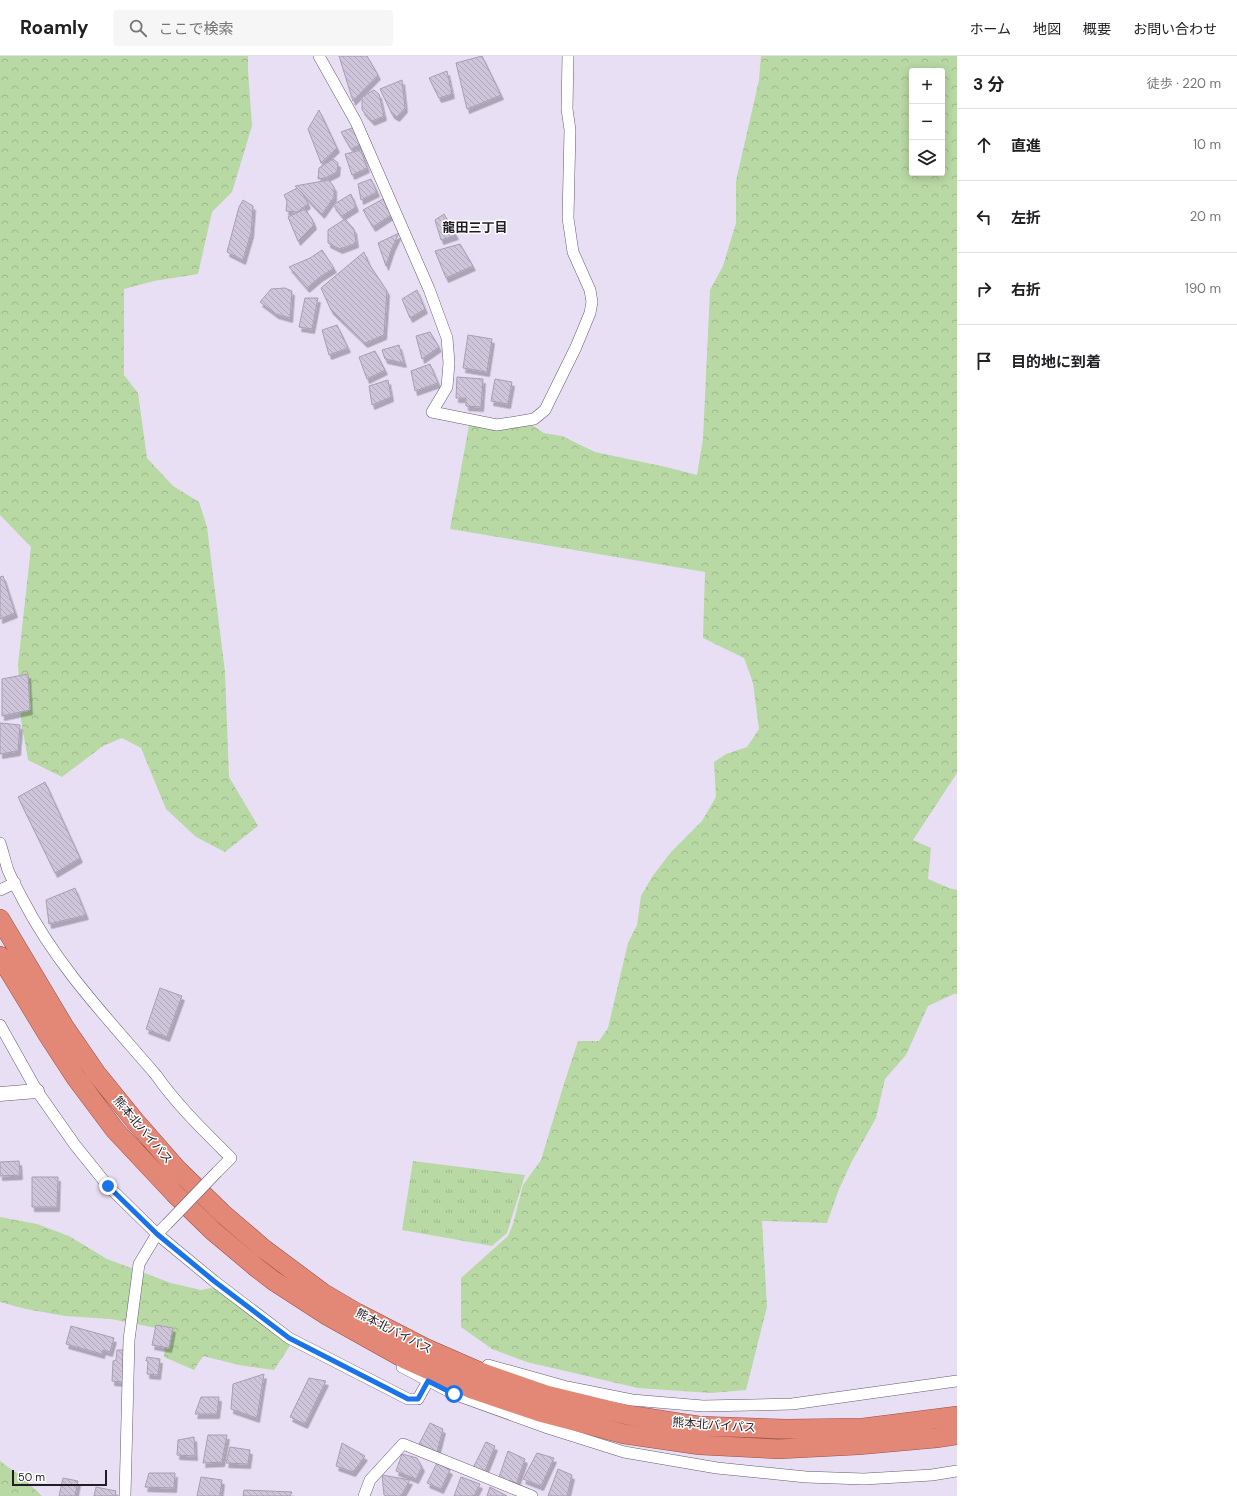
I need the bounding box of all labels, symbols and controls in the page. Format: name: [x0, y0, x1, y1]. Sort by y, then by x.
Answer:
search box: [113, 10, 393, 46]
text: Roamly: [20, 15, 89, 40]
icon: search: [127, 17, 149, 39]
text: ここで検索: [159, 19, 234, 39]
text: ホーム: [969, 20, 1011, 38]
text: 地図: [1033, 20, 1061, 38]
text: 概要: [1083, 20, 1111, 38]
text: お問い合わせ: [1133, 20, 1217, 38]
map controls: [909, 68, 945, 176]
button: +: [909, 68, 945, 104]
text: 3 分: [973, 73, 1004, 95]
text: 徒歩 · 220 m: [1147, 75, 1221, 92]
button: −: [909, 104, 945, 140]
icon: ahead: [973, 134, 995, 156]
text: 直進: [1011, 136, 1041, 156]
text: 10 m: [1193, 136, 1221, 153]
button: layers: [909, 140, 945, 176]
icon: left: [973, 206, 995, 228]
text: 左折: [1011, 208, 1041, 228]
text: 20 m: [1190, 208, 1221, 225]
district label: 龍田三丁目: [442, 219, 508, 236]
icon: right: [973, 278, 995, 300]
text: 右折: [1011, 280, 1041, 300]
text: 190 m: [1185, 280, 1221, 297]
icon: arrive: [973, 350, 995, 372]
text: 目的地に到着: [1011, 352, 1101, 372]
street label: 熊本北バイパス: [110, 1093, 176, 1167]
route end: [99, 1177, 117, 1195]
street label: 熊本北バイパス: [353, 1305, 435, 1357]
route start: [445, 1385, 463, 1403]
street label: 熊本北バイパス: [672, 1414, 756, 1436]
scale bar: [12, 1468, 107, 1487]
text: 50 m: [18, 1470, 45, 1484]

